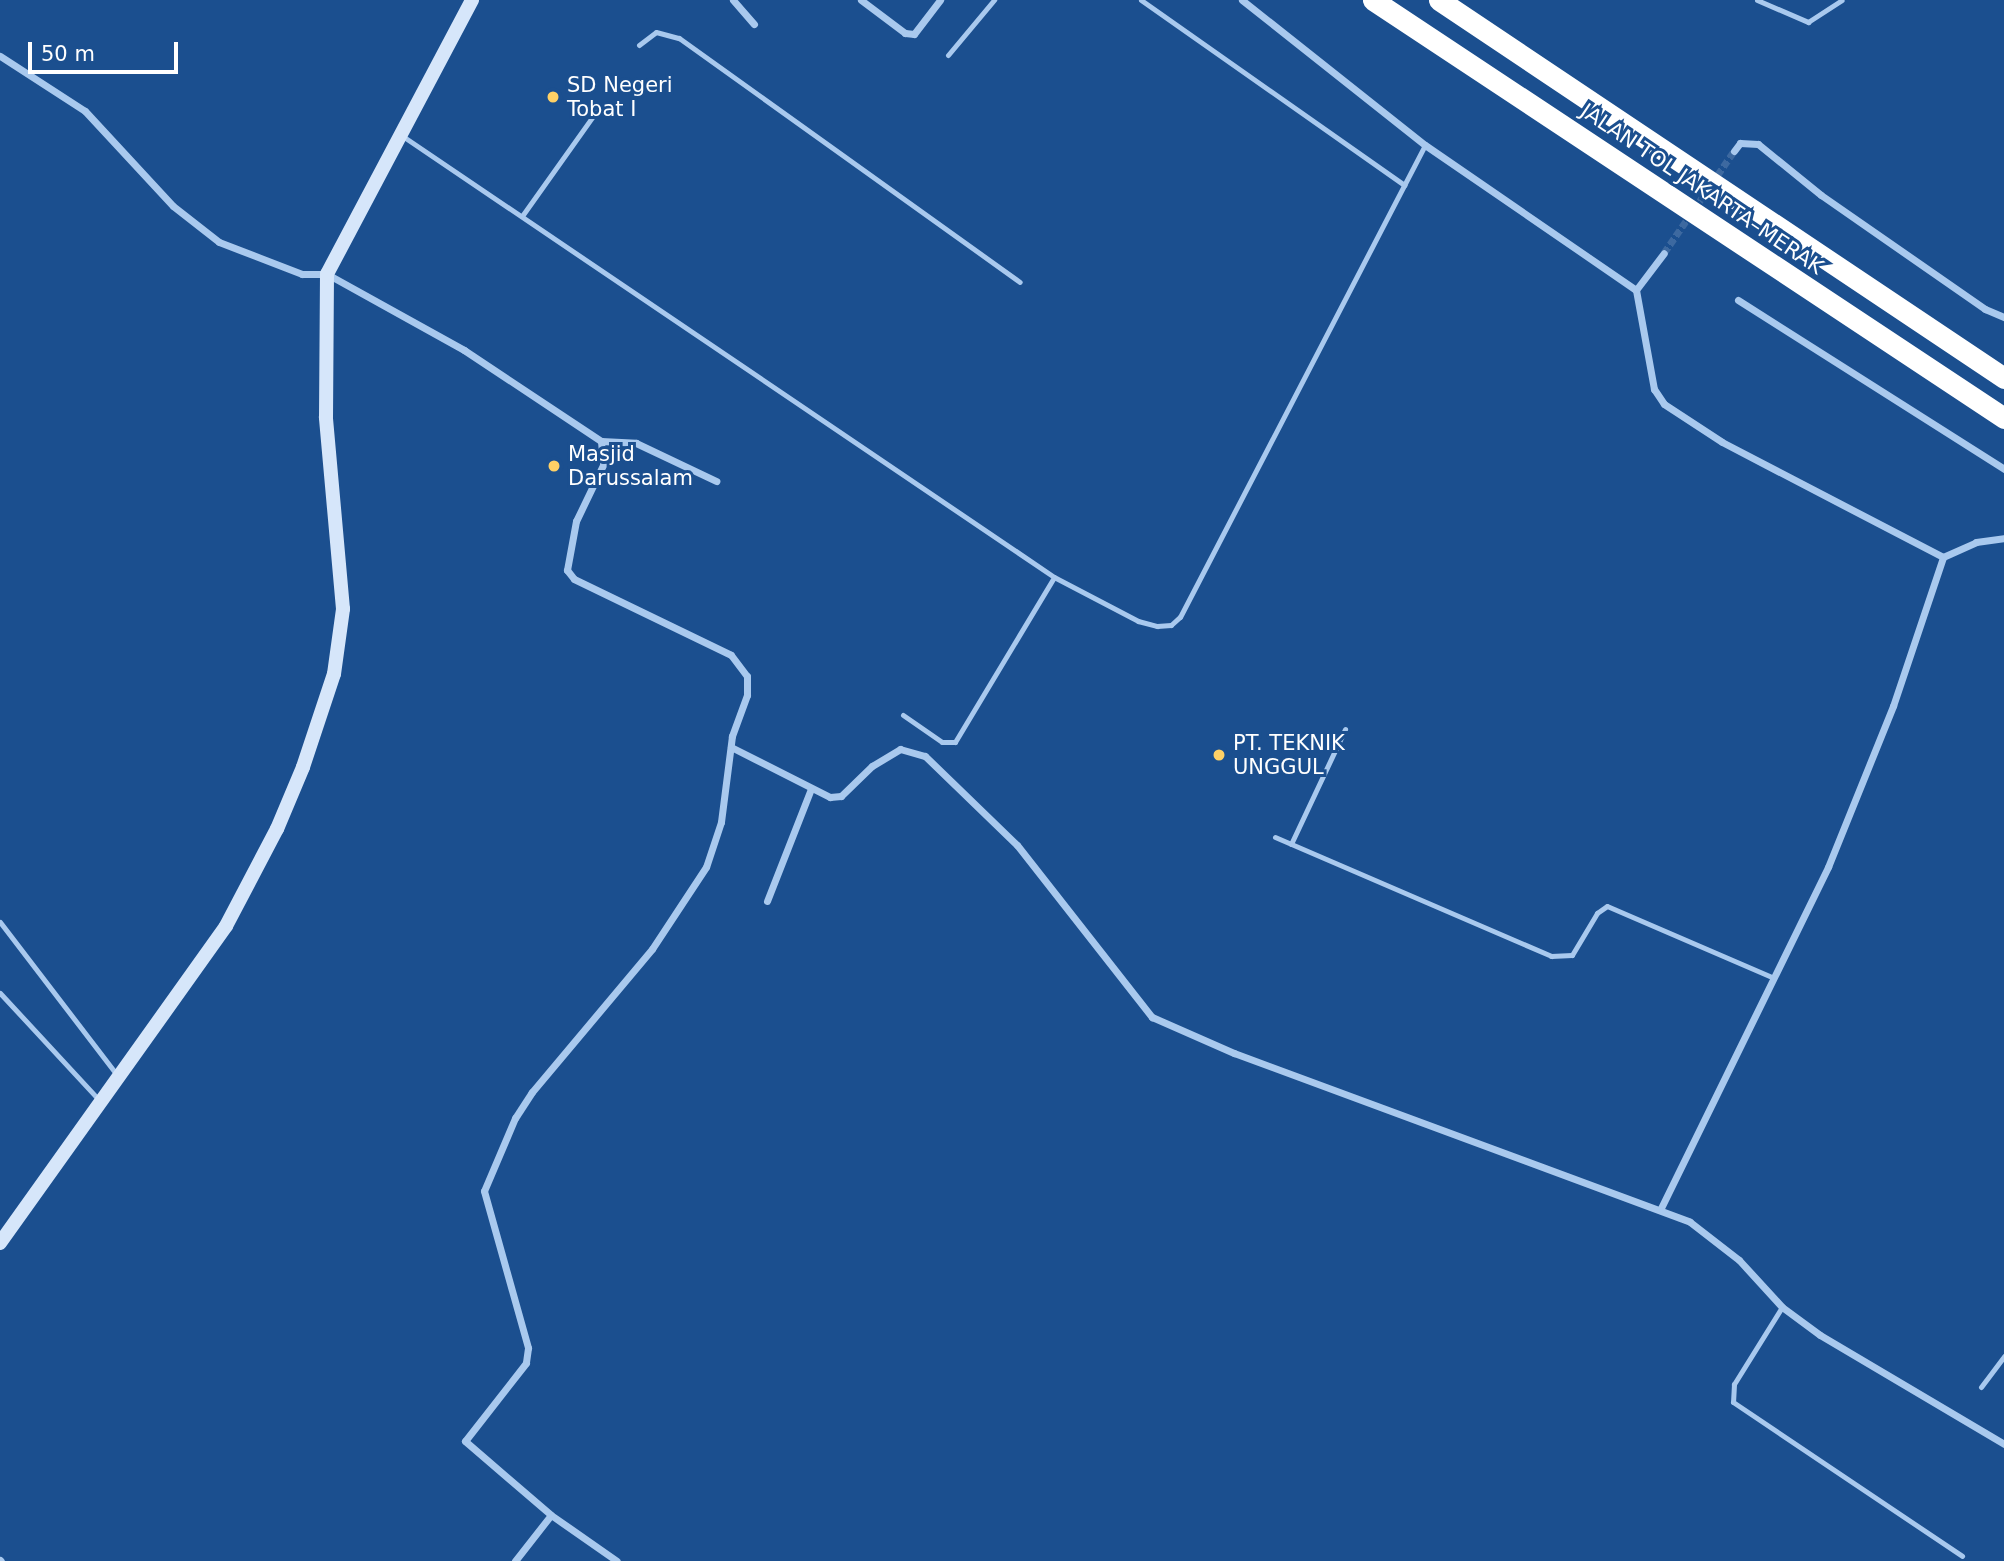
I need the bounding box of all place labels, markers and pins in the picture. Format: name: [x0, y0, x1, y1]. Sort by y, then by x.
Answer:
place label: SD Negeri Tobat I: [567, 72, 673, 122]
marker: SD Negeri Tobat I: [545, 89, 561, 105]
place label: Masjid Darussalam: [568, 441, 693, 491]
marker: Masjid Darussalam: [546, 458, 562, 474]
place label: PT. TEKNIK UNGGUL: [1233, 730, 1345, 780]
marker: PT. TEKNIK UNGGUL: [1211, 747, 1227, 763]

